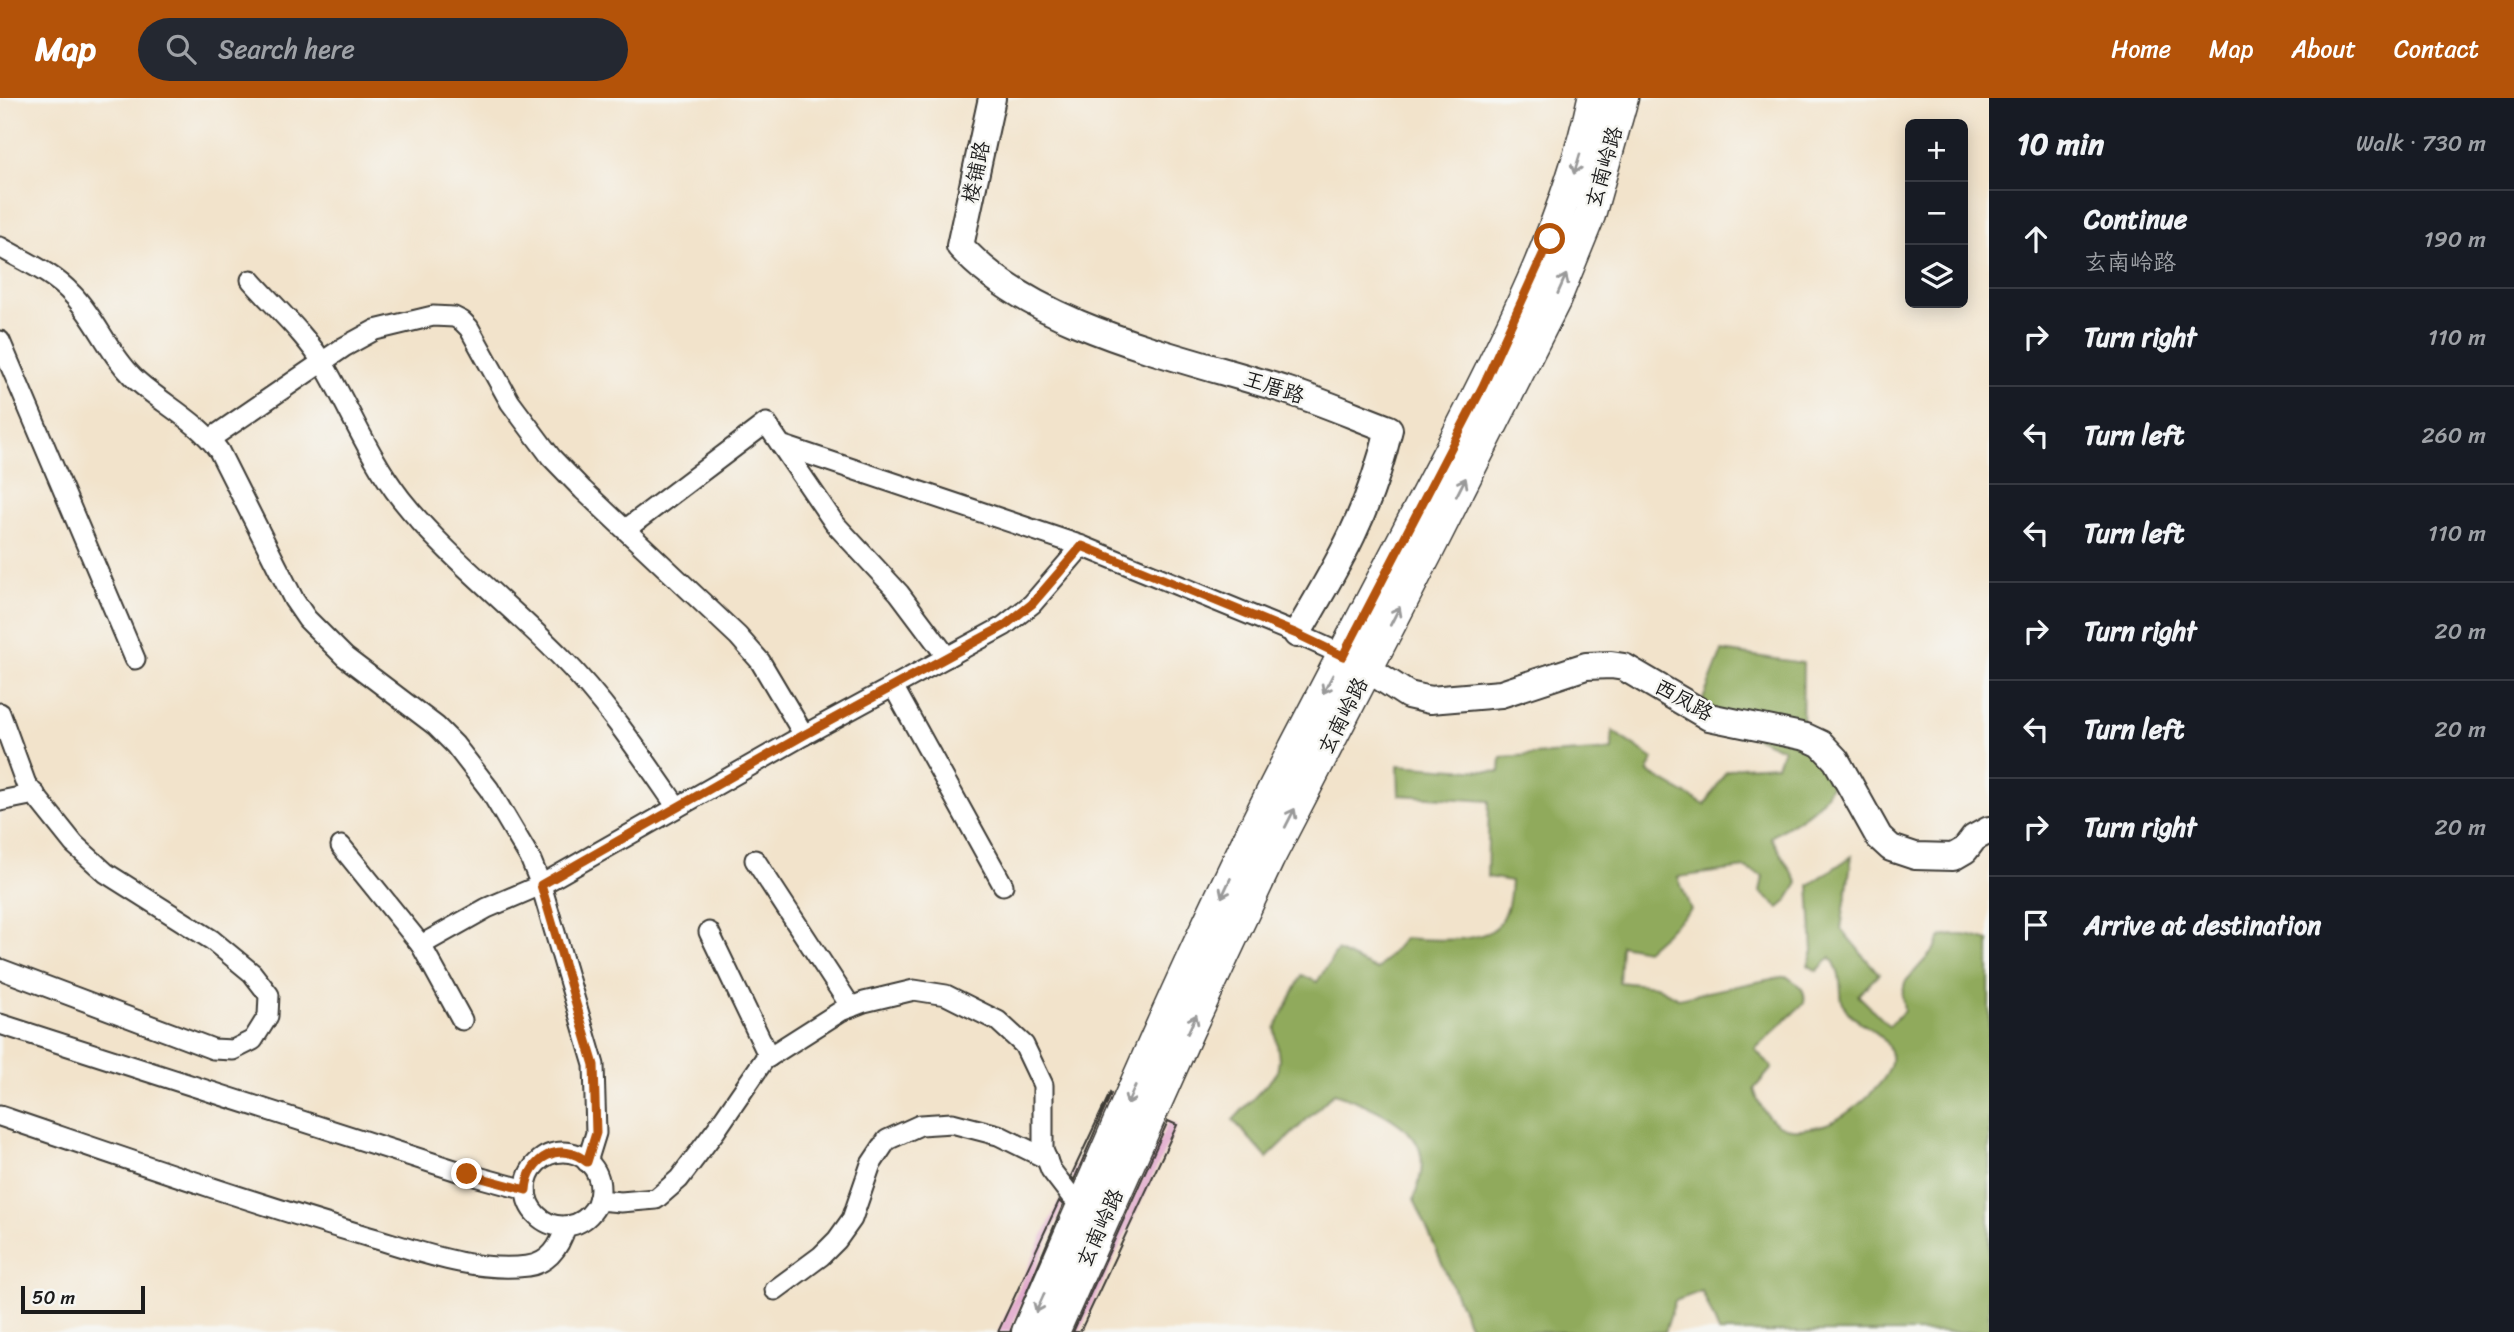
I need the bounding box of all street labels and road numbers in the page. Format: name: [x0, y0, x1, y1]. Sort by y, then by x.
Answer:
street label: 玄南岭路: [1574, 121, 1634, 213]
street label: 楼铺路: [951, 137, 1001, 207]
street label: 王厝路: [1238, 359, 1310, 415]
street label: 西凤路: [1647, 668, 1721, 732]
street label: 玄南岭路: [1307, 670, 1379, 762]
street label: 玄南岭路: [1066, 1182, 1134, 1274]

